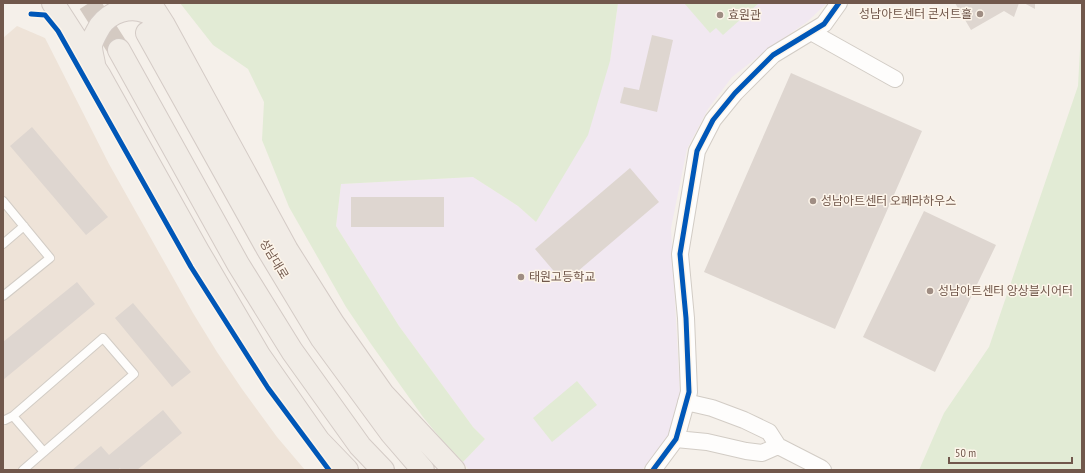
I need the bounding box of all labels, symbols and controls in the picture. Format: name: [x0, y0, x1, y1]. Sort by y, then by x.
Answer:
place label: 성남아트센터 콘서트홀: [859, 6, 972, 21]
place label: 효원관: [728, 7, 761, 22]
marker: 성남아트센터 콘서트홀: [975, 9, 985, 19]
marker: 효원관: [715, 10, 725, 20]
place label: 성남아트센터 오페라하우스: [821, 193, 956, 208]
marker: 성남아트센터 오페라하우스: [808, 196, 818, 206]
street label: 성남대로: [257, 236, 292, 282]
place label: 태원고등학교: [529, 269, 595, 284]
marker: 태원고등학교: [516, 272, 526, 282]
place label: 성남아트센터 앙상블시어터: [938, 283, 1073, 298]
marker: 성남아트센터 앙상블시어터: [925, 286, 935, 296]
scale bar: [949, 439, 1072, 465]
text: 50 m: [955, 445, 976, 460]

